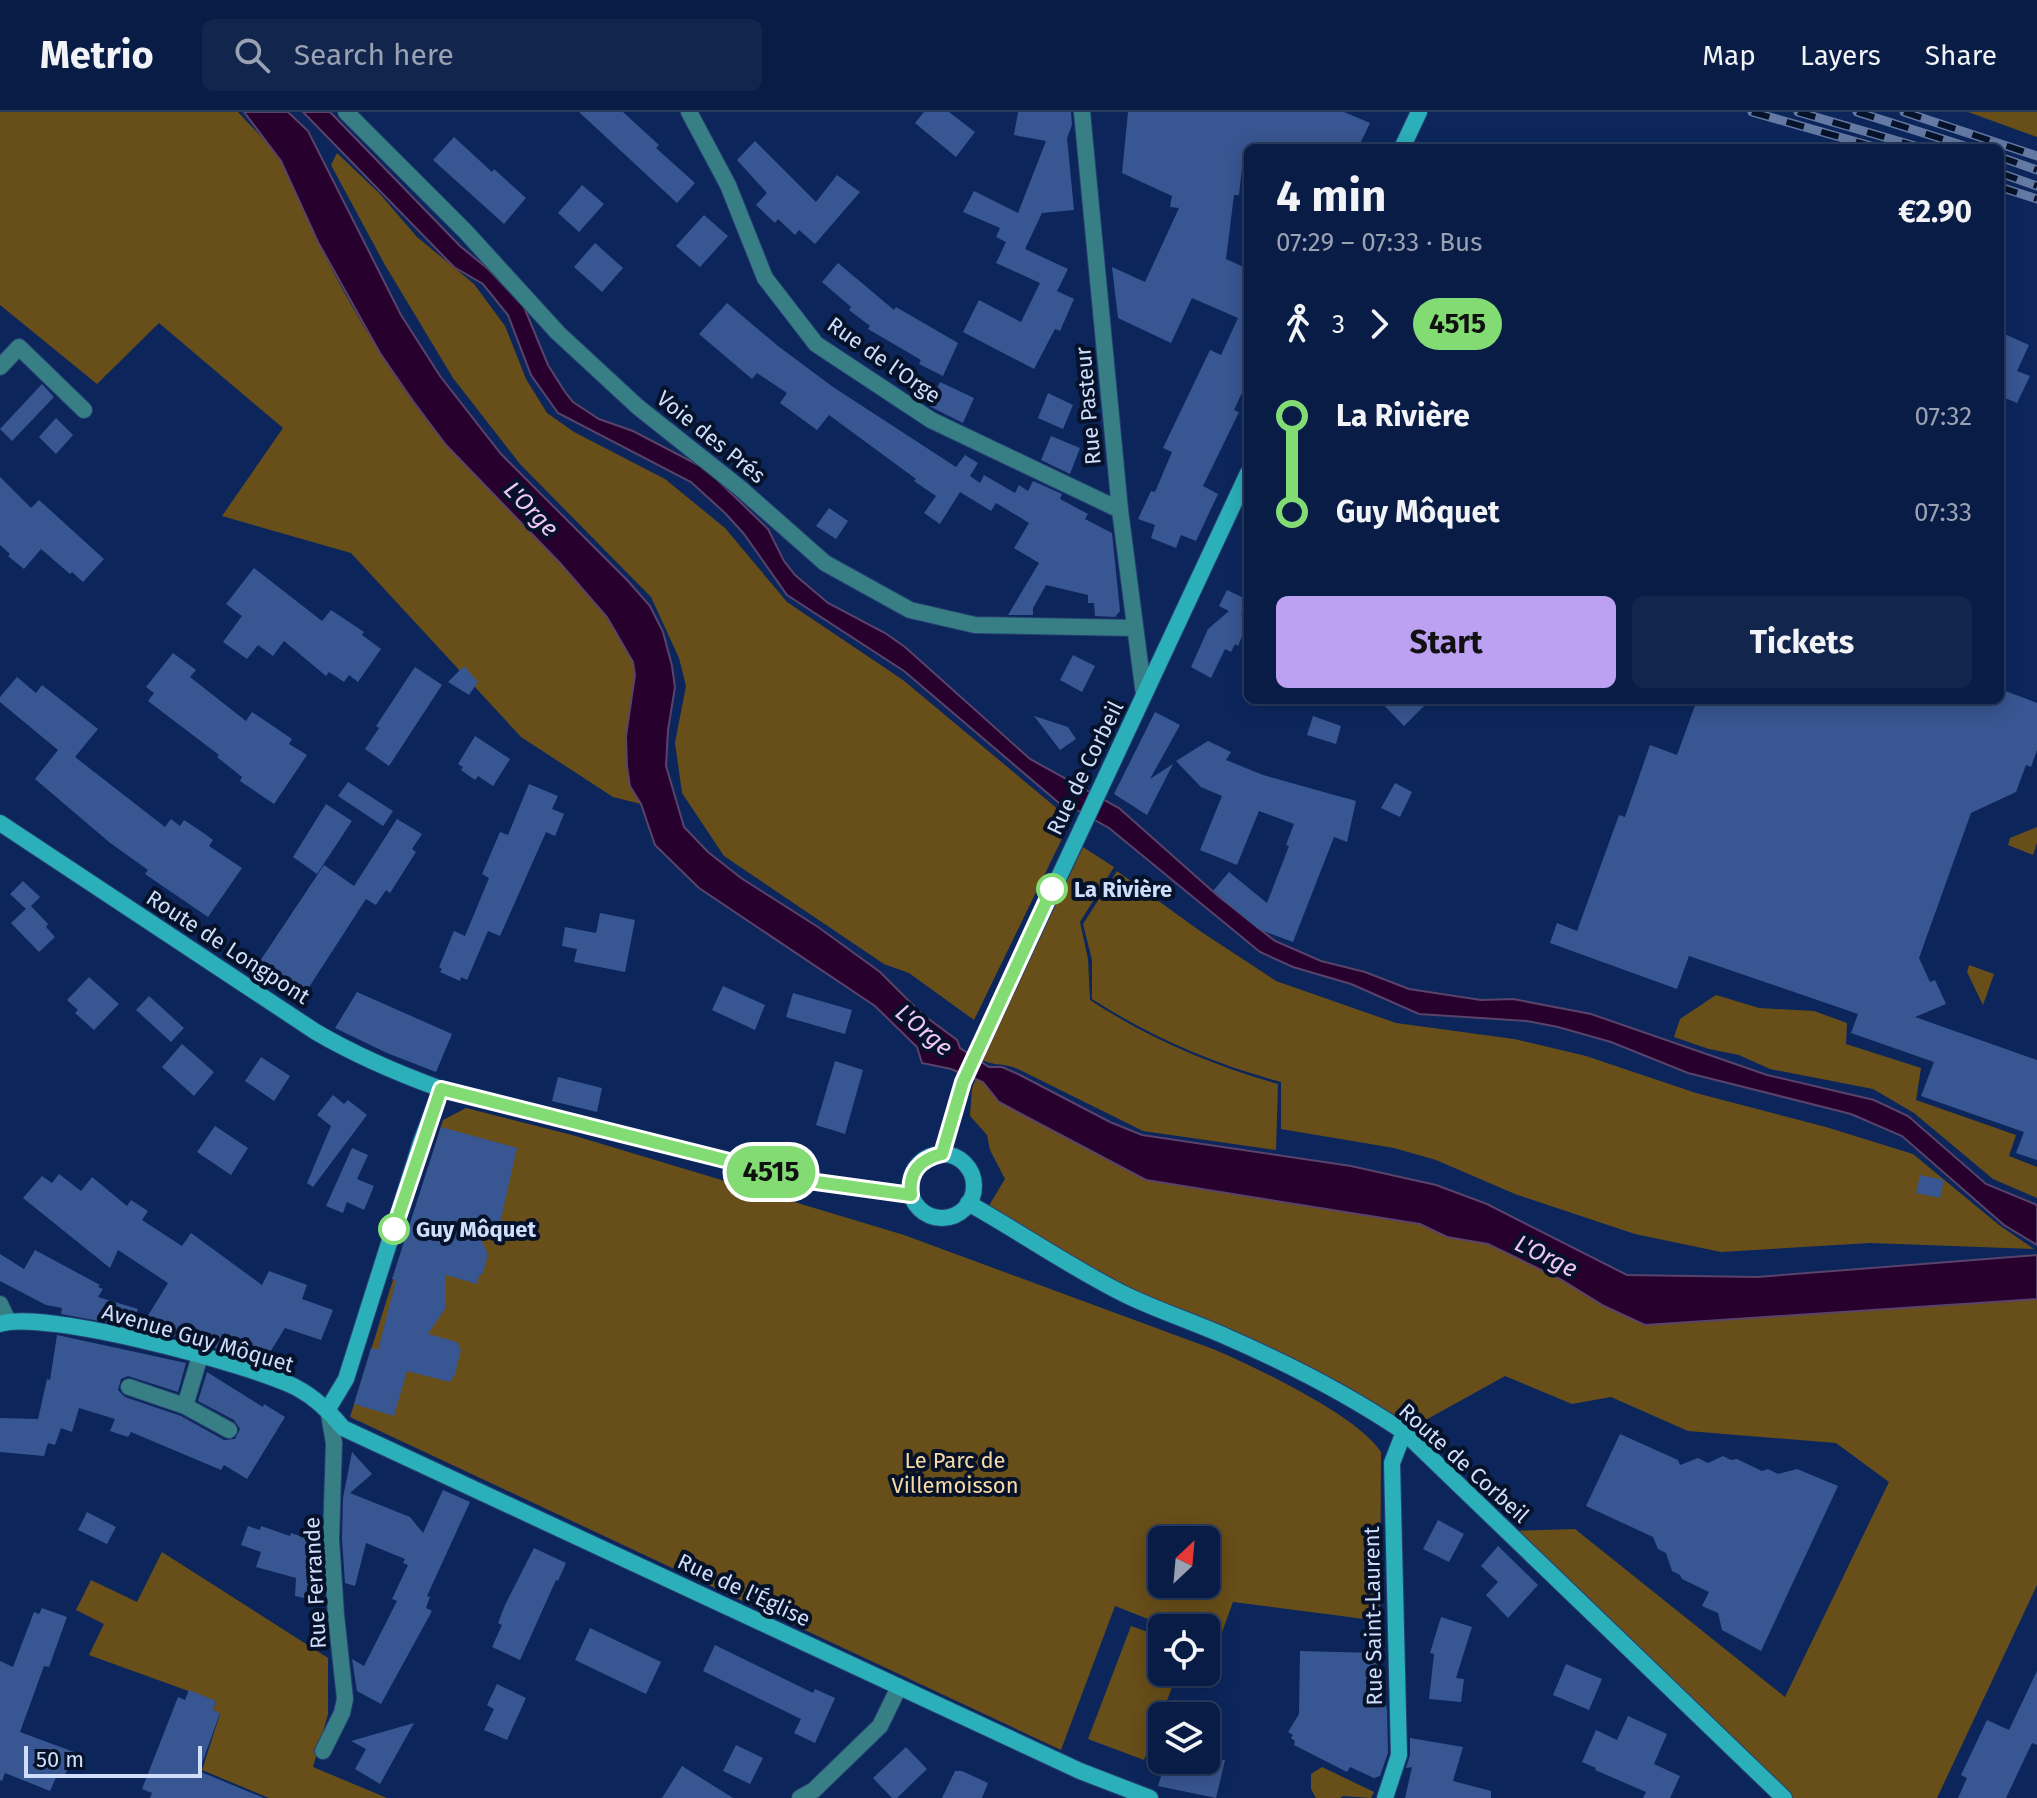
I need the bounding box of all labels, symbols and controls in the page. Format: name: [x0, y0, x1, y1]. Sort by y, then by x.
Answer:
search box: [202, 19, 762, 91]
text: Metrio: [40, 32, 154, 78]
icon: search: [230, 33, 274, 77]
text: Search here: [294, 37, 454, 73]
text: Map: [1702, 39, 1756, 72]
text: Layers: [1800, 39, 1881, 72]
text: Share: [1925, 39, 1997, 72]
text: 4 min: [1276, 170, 1386, 223]
text: €2.90: [1898, 194, 1972, 230]
text: 07:29 – 07:33 · Bus: [1276, 227, 1482, 258]
icon: walk: [1276, 302, 1320, 346]
icon: forward: [1357, 302, 1401, 346]
text: 4515: [1429, 307, 1486, 340]
text: 3: [1332, 309, 1345, 340]
street label: Rue de l'Orge: [822, 311, 946, 409]
street label: Rue Pasteur: [1069, 345, 1107, 466]
street label: Voie des Prés: [651, 385, 771, 489]
text: La Rivière: [1336, 398, 1470, 434]
text: 07:32: [1914, 401, 1972, 432]
water label: L'Orge: [498, 476, 564, 542]
text: Guy Môquet: [1336, 494, 1500, 530]
text: 07:33: [1914, 497, 1972, 528]
button: Start: [1276, 596, 1616, 688]
button: Tickets: [1632, 596, 1972, 688]
street label: Rue de Corbeil: [1041, 697, 1129, 839]
marker: La Rivière: [1037, 874, 1067, 904]
place label: La Rivière: [1074, 876, 1172, 903]
street label: Route de Longpont: [141, 884, 315, 1010]
water label: L'Orge: [890, 998, 958, 1062]
line badge: 4515: [715, 1146, 827, 1198]
text: 4515: [743, 1155, 799, 1188]
marker: Guy Môquet: [379, 1214, 409, 1244]
place label: Guy Môquet: [416, 1216, 536, 1243]
water label: L'Orge: [1510, 1229, 1582, 1283]
street label: Avenue Guy Môquet: [99, 1298, 297, 1378]
street label: Route de Corbeil: [1393, 1397, 1535, 1529]
park label: Le Parc de Villemoisson: [891, 1447, 1019, 1499]
street label: Rue Ferrande: [298, 1516, 332, 1650]
north arrow: [1148, 1526, 1220, 1598]
map controls: [1148, 1526, 1220, 1774]
street label: Rue Saint-Laurent: [1358, 1526, 1388, 1706]
street label: Rue de l'Église: [673, 1547, 815, 1633]
button: locate: [1148, 1614, 1220, 1686]
button: layers: [1148, 1702, 1220, 1774]
scale bar: [24, 1742, 202, 1778]
text: 50 m: [36, 1746, 84, 1773]

